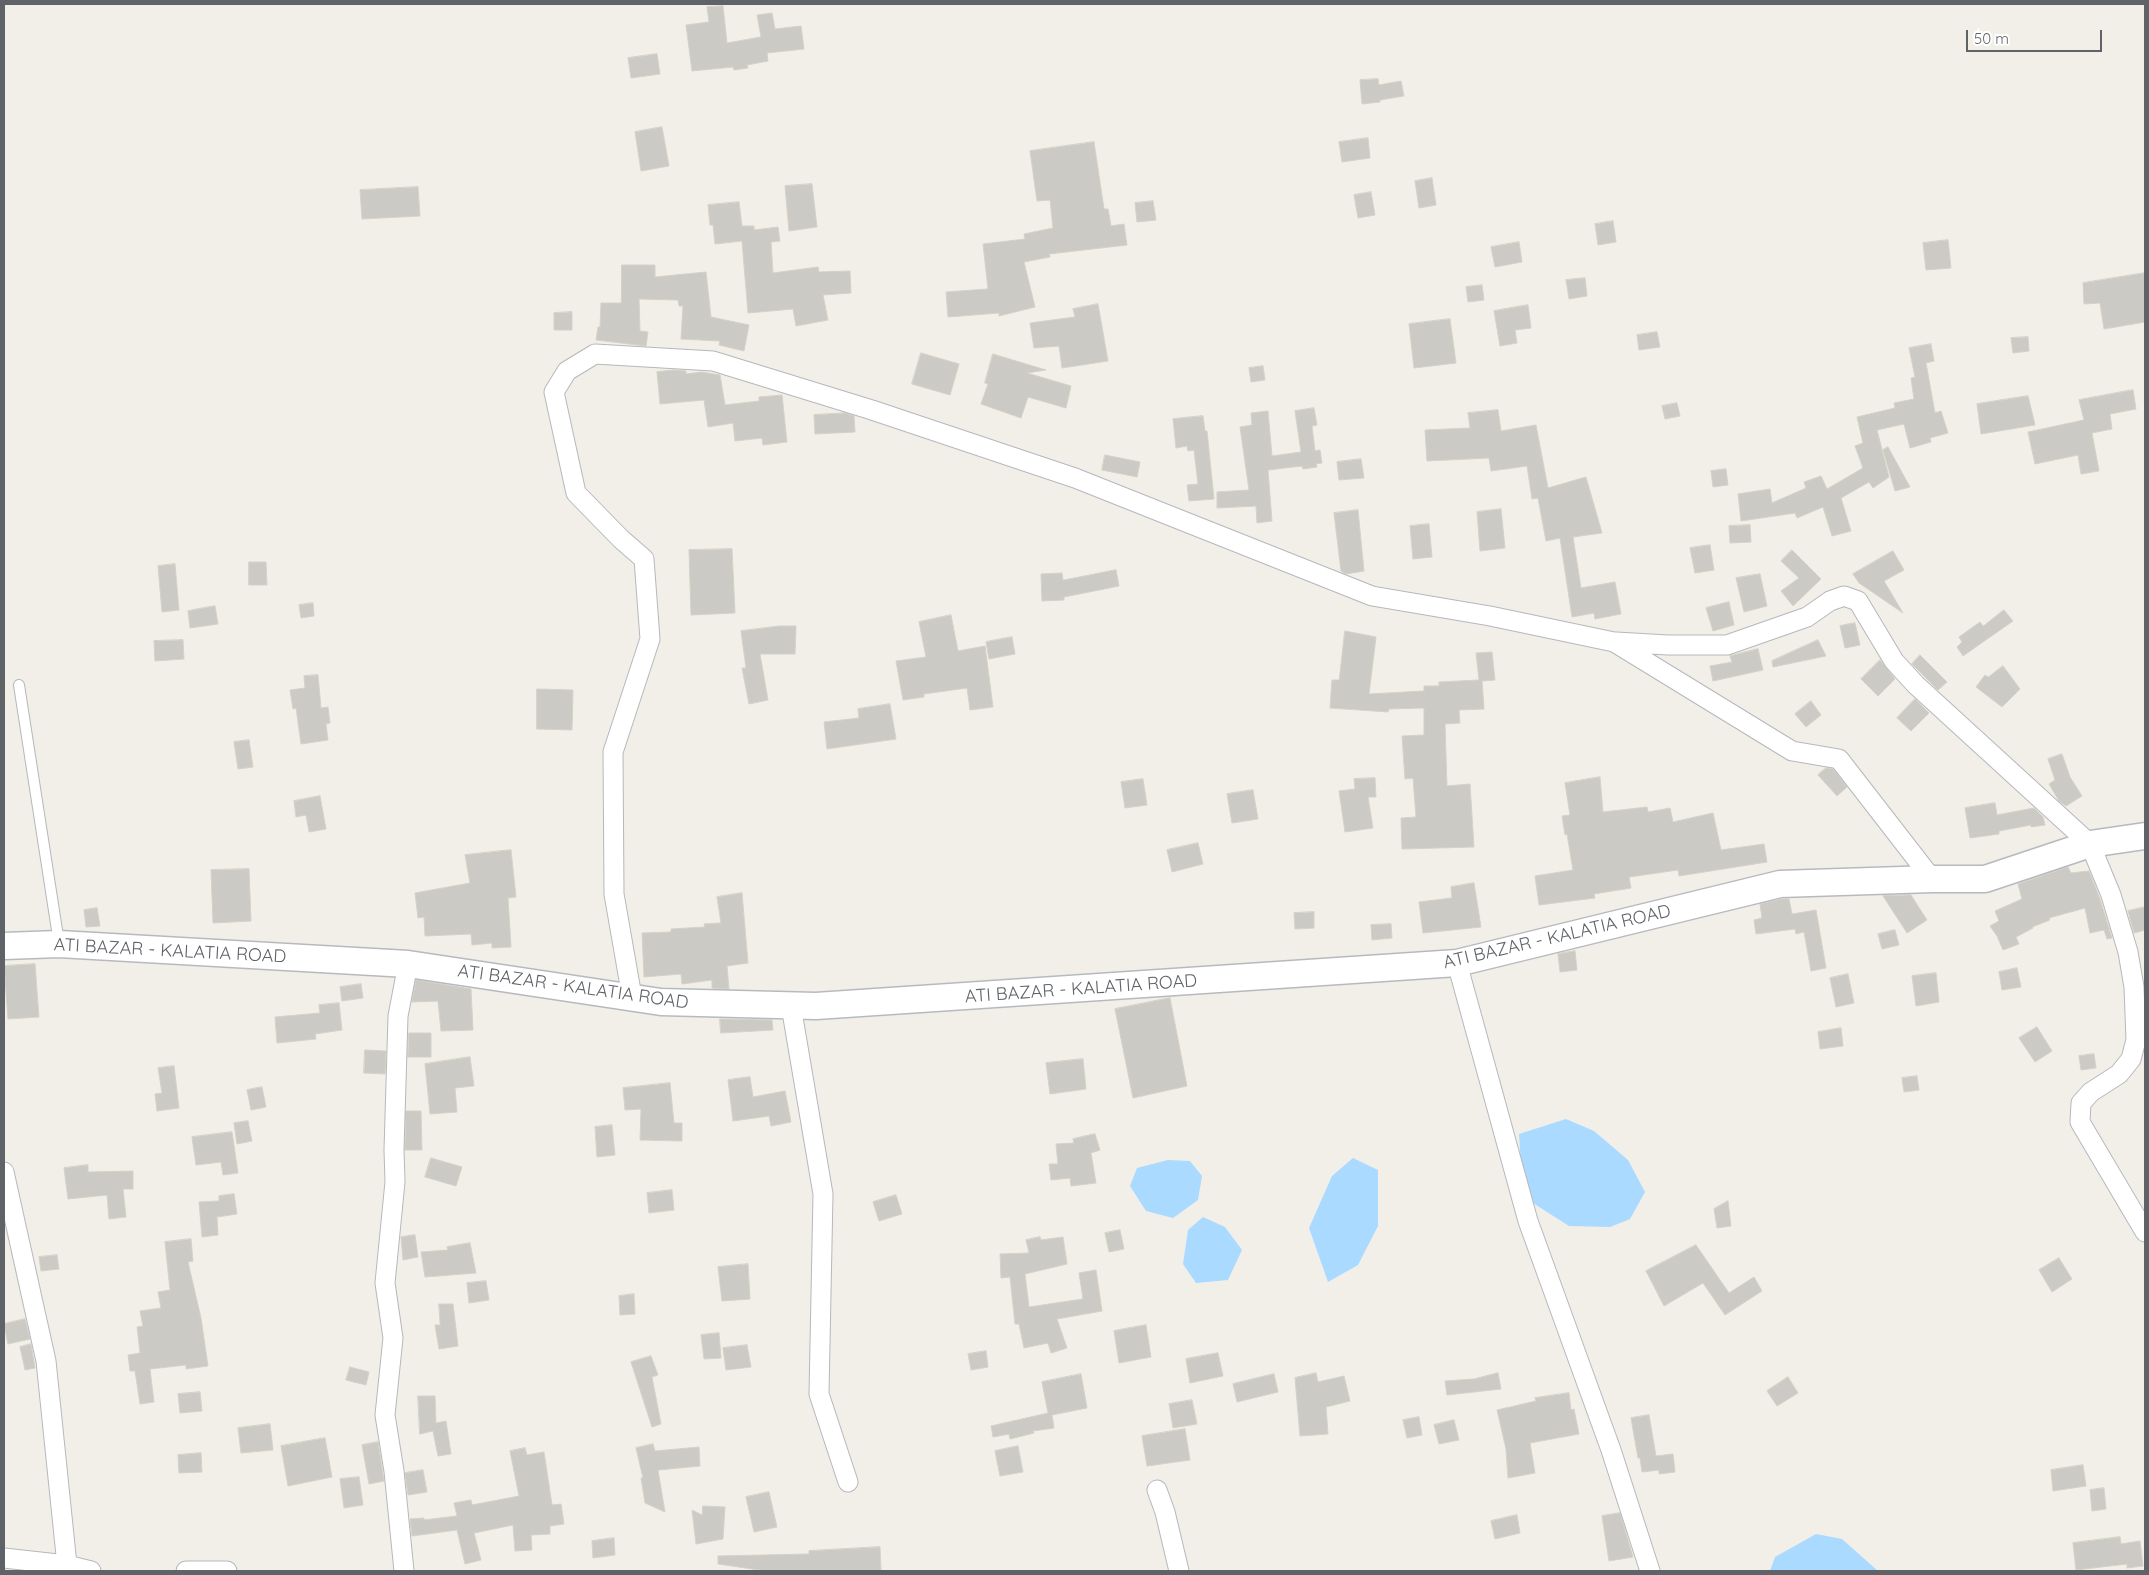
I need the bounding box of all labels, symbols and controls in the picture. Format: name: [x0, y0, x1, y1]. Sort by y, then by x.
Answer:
scale bar: [1969, 20, 2105, 52]
text: 50 m: [1974, 29, 2009, 48]
street label: ATI BAZAR - KALATIA ROAD: [1441, 900, 1673, 974]
street label: ATI BAZAR - KALATIA ROAD: [53, 934, 287, 968]
street label: ATI BAZAR - KALATIA ROAD: [456, 960, 690, 1014]
street label: ATI BAZAR - KALATIA ROAD: [964, 970, 1198, 1008]

